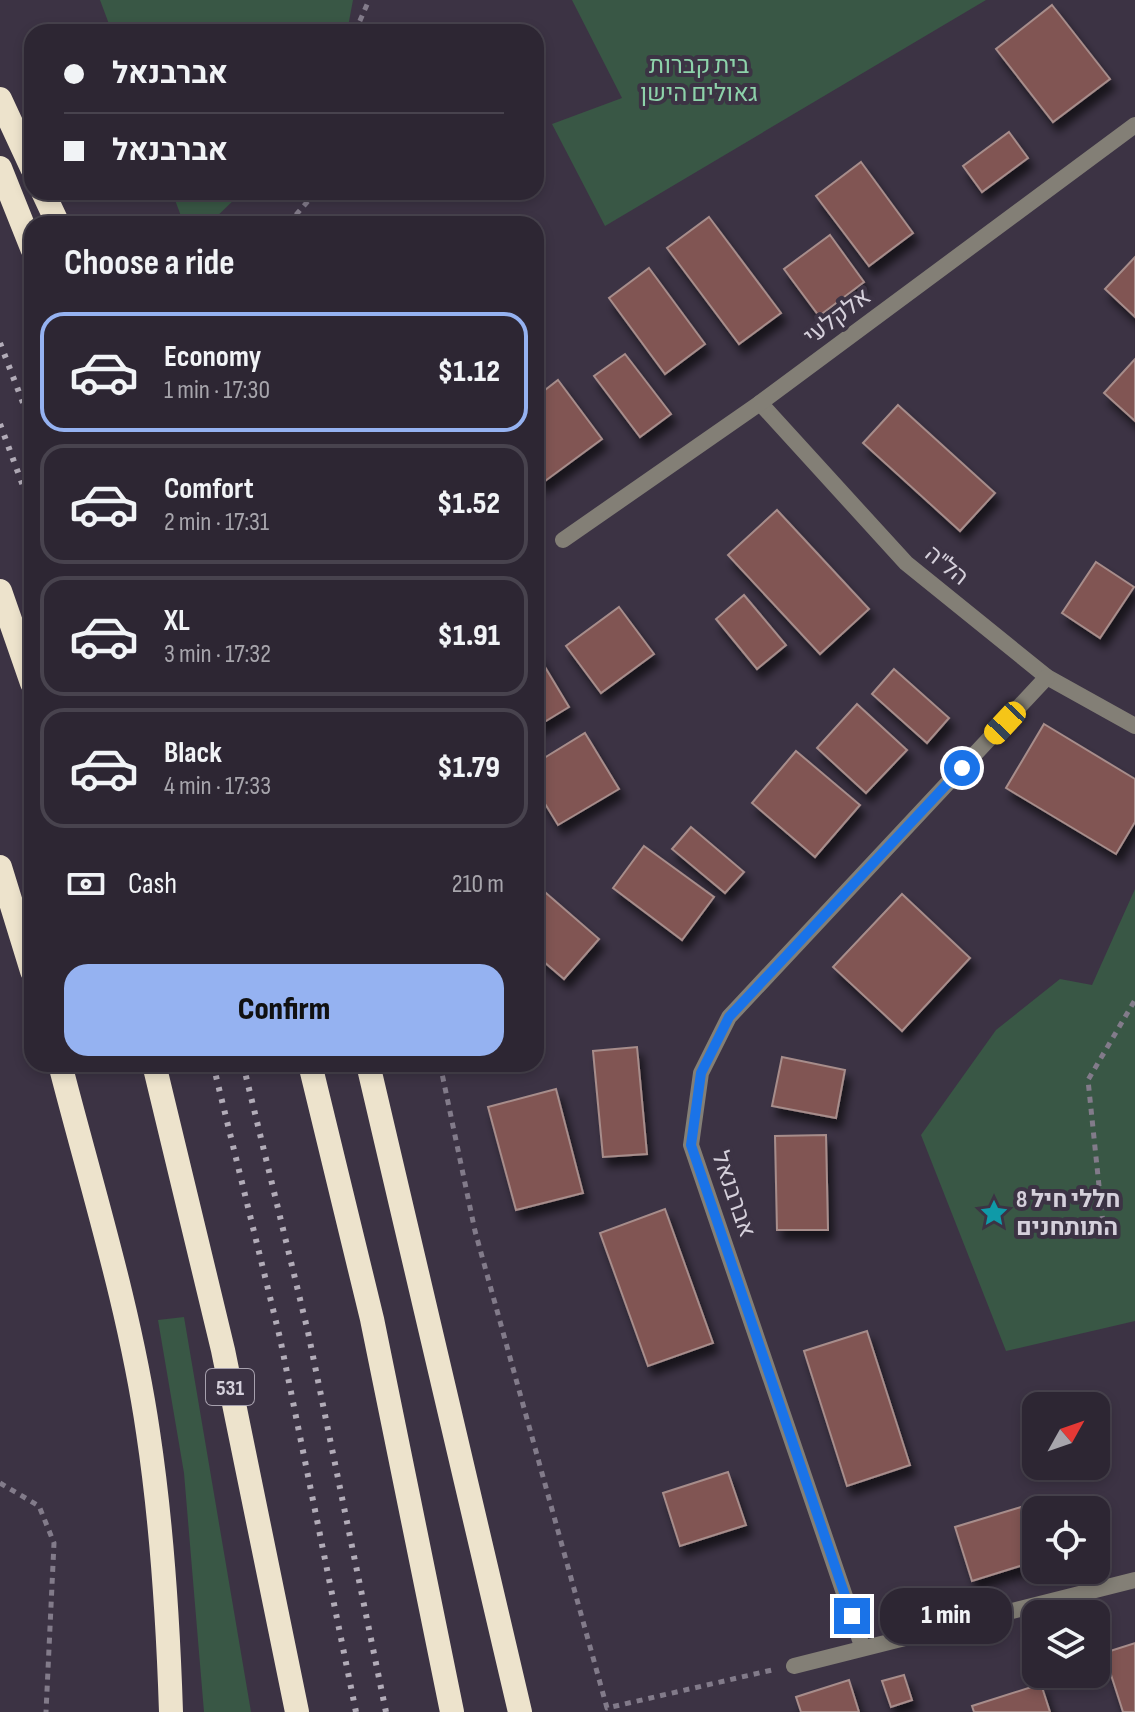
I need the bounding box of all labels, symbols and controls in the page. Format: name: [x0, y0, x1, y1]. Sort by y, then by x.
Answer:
park label: בית קברות גאולים הישן: [640, 51, 758, 108]
text: אברבנאל: [112, 56, 228, 92]
text: אברבנאל: [112, 133, 228, 169]
text: Choose a ride: [64, 242, 235, 285]
street label: אלקלעי: [798, 282, 876, 351]
icon: car: [68, 336, 140, 408]
text: Economy: [164, 339, 261, 375]
text: $1.12: [438, 354, 500, 390]
text: 1 min · 17:30: [164, 375, 270, 406]
icon: car: [68, 468, 140, 540]
text: Comfort: [164, 471, 254, 507]
text: $1.52: [437, 486, 500, 522]
text: 2 min · 17:31: [164, 507, 269, 538]
street label: הל"ה: [919, 539, 974, 592]
icon: car: [68, 600, 140, 672]
text: XL: [164, 603, 190, 639]
text: $1.91: [438, 618, 500, 654]
text: 3 min · 17:32: [164, 639, 271, 670]
car: [980, 697, 1030, 749]
icon: car: [68, 732, 140, 804]
text: Black: [164, 735, 222, 771]
text: $1.79: [437, 750, 500, 786]
route start: [944, 750, 980, 786]
text: 4 min · 17:33: [164, 771, 271, 802]
icon: cash: [64, 862, 108, 906]
text: Cash: [128, 866, 177, 902]
text: 210 m: [452, 869, 504, 900]
button: Confirm: [64, 964, 504, 1056]
street label: אברבנאל: [705, 1147, 762, 1241]
place label: 8 חללי חיל התותחנים: [1016, 1185, 1120, 1242]
place icon: 8 חללי חיל התותחנים: [979, 1198, 1009, 1228]
road number: 531: [206, 1369, 254, 1405]
north arrow: [1022, 1392, 1110, 1480]
map controls: [1022, 1392, 1110, 1688]
button: locate: [1022, 1496, 1110, 1584]
callout: 1 min: [880, 1588, 1012, 1644]
route end: [834, 1598, 870, 1634]
text: 1 min: [921, 1600, 971, 1631]
button: layers: [1022, 1600, 1110, 1688]

